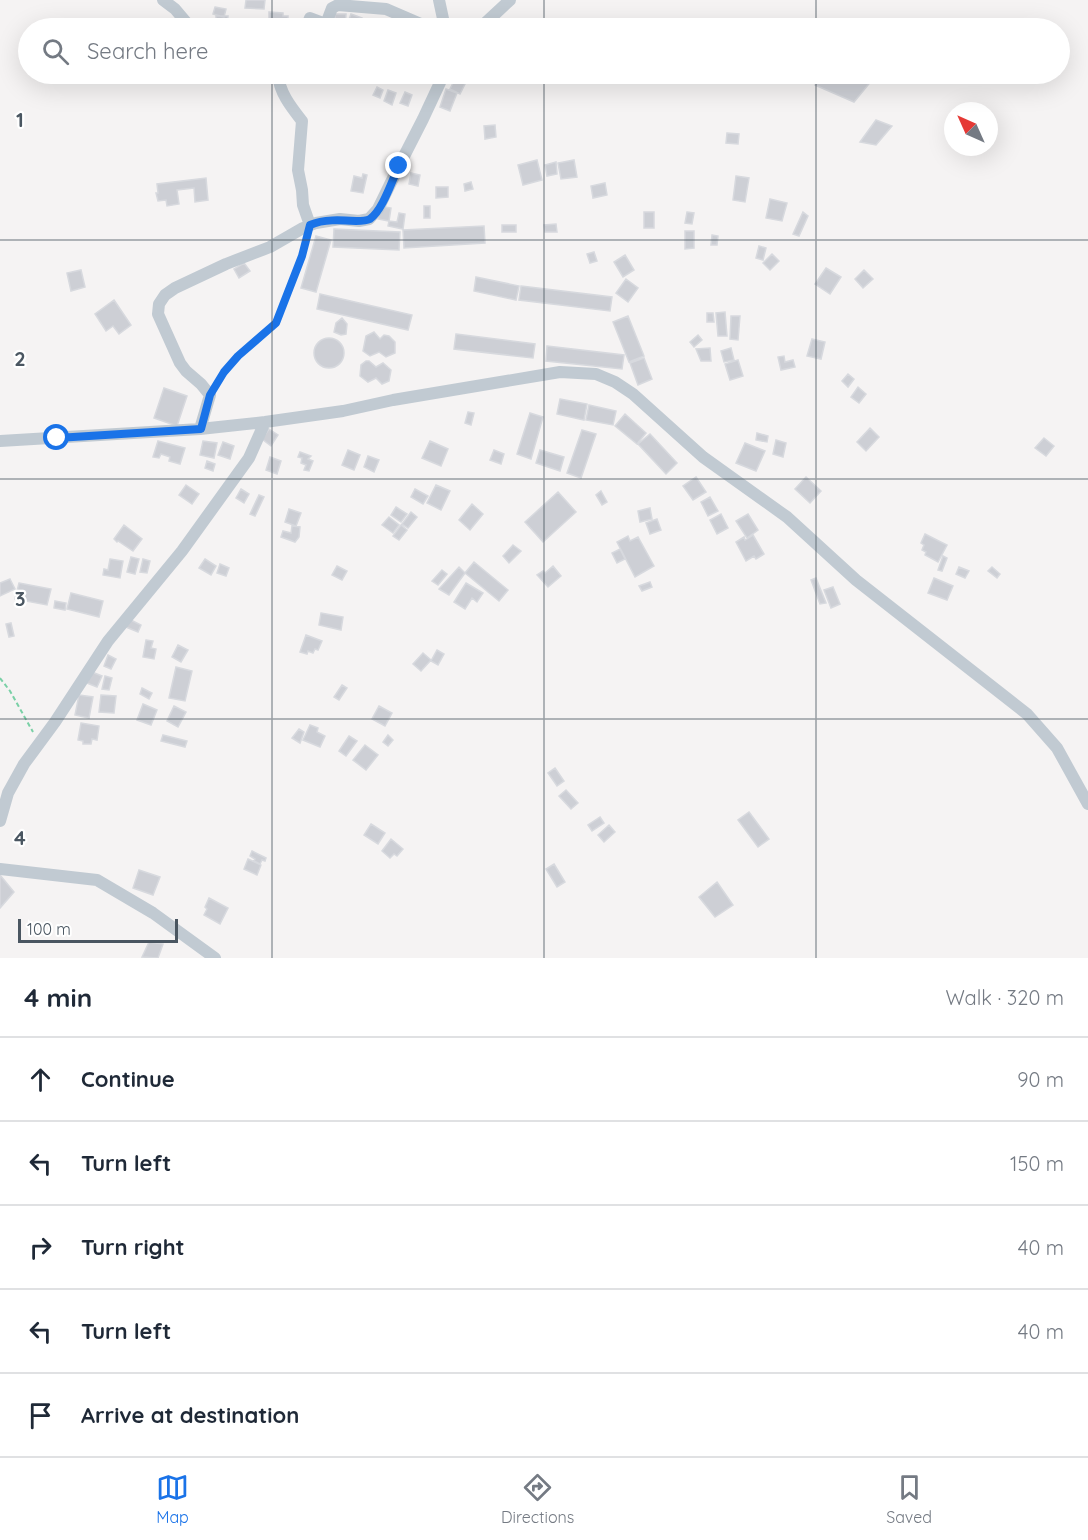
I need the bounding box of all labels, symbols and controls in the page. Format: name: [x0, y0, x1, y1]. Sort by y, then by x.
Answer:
search box: [18, 18, 1070, 84]
icon: search: [39, 35, 72, 68]
text: Search here: [87, 37, 208, 65]
north arrow: [944, 102, 998, 156]
text: 1: [16, 107, 24, 132]
route end: [385, 152, 411, 178]
text: 2: [14, 346, 26, 371]
route start: [43, 424, 69, 450]
text: 3: [15, 586, 25, 611]
text: 4: [14, 825, 26, 850]
scale bar: [18, 916, 178, 944]
text: 100 m: [27, 919, 71, 939]
text: 4 min: [24, 981, 92, 1014]
text: Walk · 320 m: [945, 985, 1064, 1010]
icon: ahead: [24, 1063, 57, 1096]
text: Continue: [81, 1065, 175, 1093]
text: 90 m: [1017, 1067, 1064, 1092]
icon: left: [24, 1147, 57, 1180]
text: Turn left: [81, 1149, 171, 1177]
text: 150 m: [1010, 1151, 1064, 1176]
icon: right: [24, 1231, 57, 1264]
text: Turn right: [81, 1233, 185, 1261]
text: 40 m: [1018, 1235, 1064, 1260]
icon: left: [24, 1315, 57, 1348]
text: Turn left: [81, 1317, 171, 1345]
text: 40 m: [1018, 1319, 1064, 1344]
icon: arrive: [24, 1399, 57, 1432]
text: Arrive at destination: [81, 1401, 299, 1429]
tab: Map: [156, 1471, 189, 1527]
tab: Directions: [501, 1471, 574, 1527]
tab: Saved: [886, 1471, 932, 1527]

